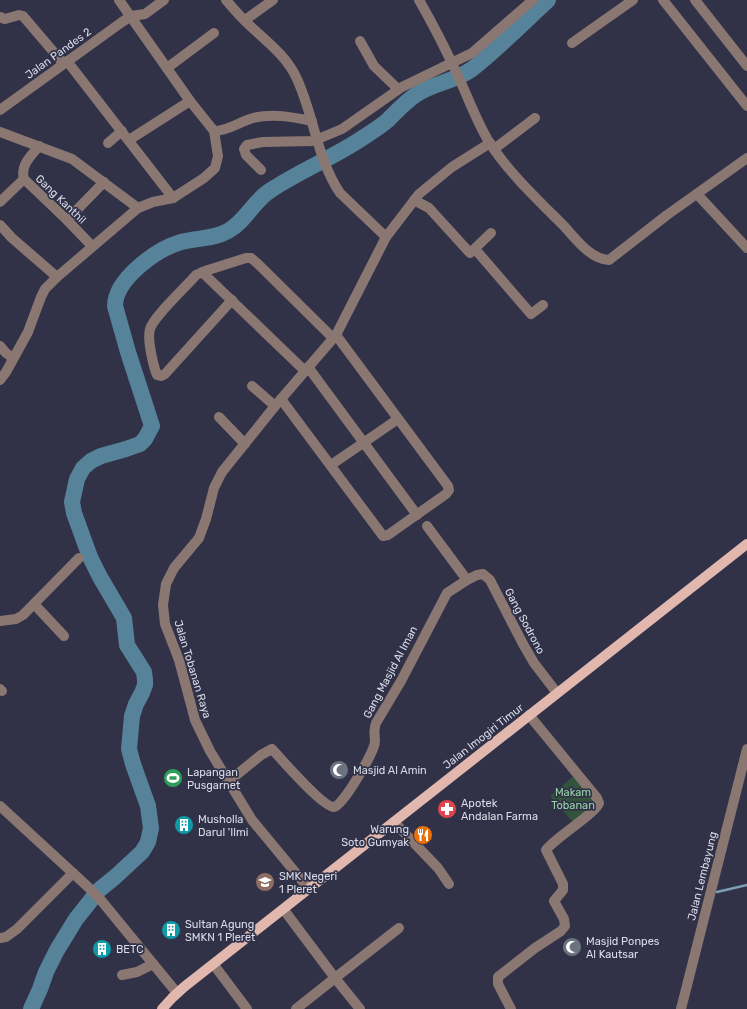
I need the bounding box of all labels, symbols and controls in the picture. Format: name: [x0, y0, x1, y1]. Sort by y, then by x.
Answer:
street label: Jalan Pandes 2: [23, 25, 94, 82]
street label: Gang Kanthil: [33, 172, 89, 227]
street label: Gang Sodrono: [502, 586, 547, 656]
street label: Jalan Tobanan Raya: [171, 618, 214, 720]
street label: Gang Masjid Al Iman: [361, 624, 420, 721]
street label: Jalan Imogiri Timur: [441, 701, 527, 772]
mosque icon: Masjid Al Amin: [328, 759, 350, 781]
place label: Masjid Al Amin: [353, 764, 427, 777]
place label: Lapangan Pusgarnet: [187, 766, 241, 792]
sports icon: Lapangan Pusgarnet: [162, 767, 184, 789]
park label: Makam Tobanan: [551, 786, 595, 812]
place label: Apotek Andalan Farma: [461, 797, 538, 823]
pharmacy icon: Apotek Andalan Farma: [436, 798, 458, 820]
place label: Musholla Darul 'Ilmi: [198, 813, 248, 839]
building icon: Musholla Darul 'Ilmi: [173, 814, 195, 836]
place label: Warung Soto Gumyak: [341, 823, 409, 849]
restaurant icon: Warung Soto Gumyak: [412, 824, 434, 846]
street label: Jalan Lembayung: [685, 830, 720, 922]
place label: SMK Negeri 1 Pleret: [279, 870, 337, 896]
school or university icon: SMK Negeri 1 Pleret: [254, 871, 276, 893]
place label: Sultan Agung SMKN 1 Pleret: [185, 918, 256, 944]
building icon: Sultan Agung SMKN 1 Pleret: [160, 919, 182, 941]
place label: Masjid Ponpes Al Kautsar: [586, 935, 660, 961]
mosque icon: Masjid Ponpes Al Kautsar: [561, 936, 583, 958]
building icon: BETC: [91, 938, 113, 960]
place label: BETC: [116, 943, 144, 956]

